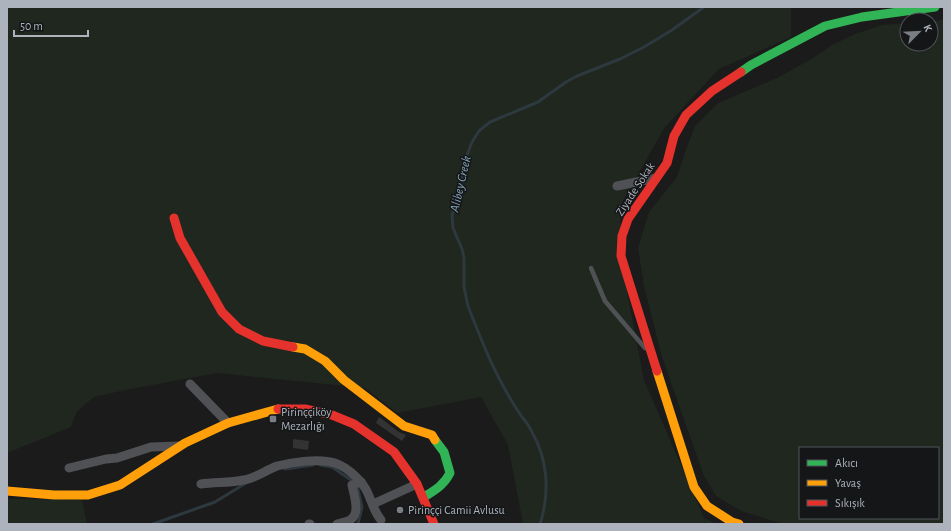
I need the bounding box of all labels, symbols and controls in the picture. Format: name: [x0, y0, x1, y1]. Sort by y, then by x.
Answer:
scale bar: [14, 12, 88, 38]
north arrow: [899, 12, 939, 52]
text: 50 m: [20, 20, 43, 32]
text: K: [921, 23, 934, 34]
water label: Alibey Creek: [448, 155, 474, 214]
street label: Ziyade Sokak: [613, 160, 658, 218]
place label: Pirinççiköy Mezarlığı: [281, 406, 331, 432]
marker: Pirinççiköy Mezarlığı: [268, 414, 278, 424]
legend: [799, 447, 939, 519]
text: Akıcı: [835, 457, 858, 469]
text: Yavaş: [835, 477, 861, 489]
text: Sıkışık: [835, 497, 865, 509]
place label: Pirinççi Camii Avlusu: [408, 504, 505, 516]
marker: Pirinççi Camii Avlusu: [395, 505, 405, 515]

